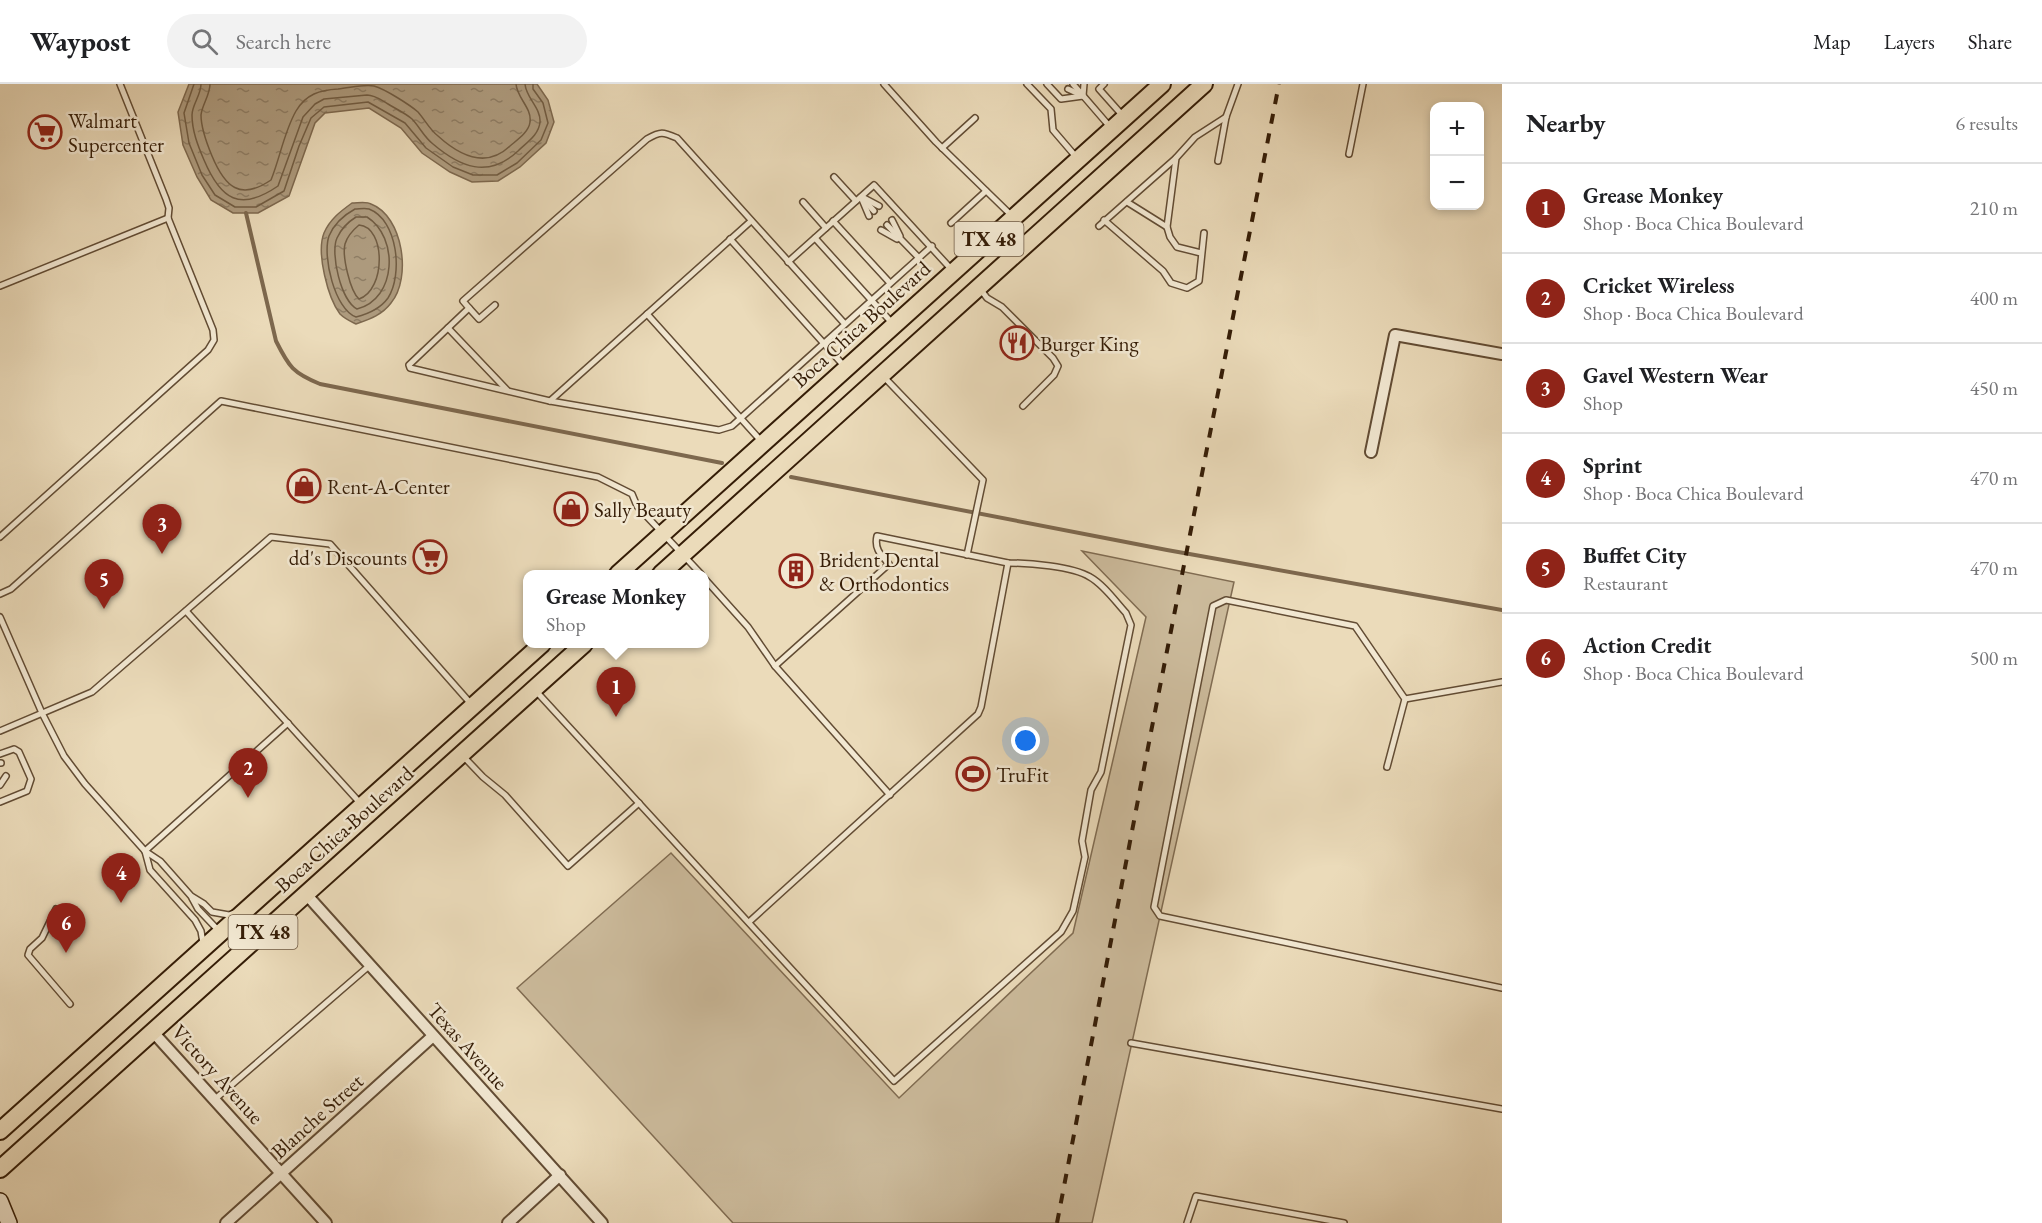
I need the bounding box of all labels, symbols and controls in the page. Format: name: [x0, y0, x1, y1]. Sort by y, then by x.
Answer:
search box: [167, 14, 587, 68]
text: Waypost: [30, 23, 131, 59]
icon: search: [188, 25, 221, 58]
text: Search here: [236, 27, 331, 56]
text: Map: [1813, 28, 1851, 55]
text: Layers: [1884, 28, 1935, 55]
text: Share: [1968, 28, 2012, 55]
map controls: [1430, 102, 1484, 210]
button: +: [1430, 102, 1484, 156]
text: Nearby: [1526, 106, 1606, 140]
place label: Walmart Supercenter: [68, 107, 164, 158]
text: 6 results: [1955, 110, 2018, 136]
supermarket icon: Walmart Supercenter: [27, 114, 63, 150]
button: −: [1430, 156, 1484, 210]
text: Grease Monkey: [1583, 181, 1723, 210]
text: 1: [1540, 195, 1551, 221]
text: 210 m: [1970, 195, 2018, 221]
text: Shop · Boca Chica Boulevard: [1583, 210, 1804, 236]
road number: TX 48: [954, 222, 1024, 256]
street label: Boca Chica Boulevard: [786, 254, 936, 393]
text: Cricket Wireless: [1583, 271, 1735, 300]
text: 2: [1540, 285, 1551, 311]
text: 400 m: [1970, 285, 2018, 311]
text: Shop · Boca Chica Boulevard: [1583, 300, 1804, 326]
restaurant icon: Burger King: [999, 325, 1035, 361]
place label: Burger King: [1040, 330, 1139, 357]
text: Gavel Western Wear: [1583, 361, 1768, 390]
text: 3: [1540, 375, 1551, 401]
text: 450 m: [1970, 375, 2018, 401]
text: Shop: [1583, 390, 1623, 416]
text: Sprint: [1583, 451, 1642, 480]
text: 4: [1540, 465, 1551, 491]
text: 470 m: [1970, 465, 2018, 491]
shop icon: Rent-A-Center: [286, 468, 322, 504]
place label: Rent-A-Center: [327, 473, 450, 500]
text: Shop · Boca Chica Boulevard: [1583, 480, 1804, 506]
shop icon: Sally Beauty: [553, 491, 589, 527]
place label: Sally Beauty: [594, 496, 692, 523]
pin: 3: [142, 504, 182, 554]
supermarket icon: dd's Discounts: [412, 539, 448, 575]
text: Buffet City: [1583, 541, 1687, 570]
place label: dd's Discounts: [289, 544, 407, 571]
place label: Brident Dental & Orthodontics: [819, 546, 949, 597]
building icon: Brident Dental & Orthodontics: [778, 553, 814, 589]
text: 5: [1540, 555, 1551, 581]
text: 470 m: [1970, 555, 2018, 581]
pin: 5: [84, 560, 124, 609]
popup: [523, 570, 709, 648]
text: Restaurant: [1583, 570, 1668, 596]
text: Grease Monkey: [546, 582, 686, 611]
text: Shop: [546, 611, 586, 637]
text: Action Credit: [1583, 631, 1711, 660]
text: 6: [1540, 645, 1551, 671]
text: 500 m: [1970, 645, 2018, 671]
text: Shop · Boca Chica Boulevard: [1583, 660, 1804, 686]
pin: 1: [596, 668, 636, 717]
your location: [1011, 726, 1040, 755]
pin: 2: [228, 748, 268, 798]
sports icon: TruFit: [955, 756, 991, 792]
street label: Boca Chica Boulevard: [269, 759, 419, 898]
place label: TruFit: [996, 761, 1049, 788]
pin: 4: [102, 854, 140, 903]
pin: 6: [46, 904, 86, 953]
road number: TX 48: [228, 915, 298, 949]
street label: Texas Avenue: [422, 997, 514, 1095]
street label: Victory Avenue: [166, 1018, 270, 1130]
street label: Blanche Street: [265, 1067, 369, 1164]

